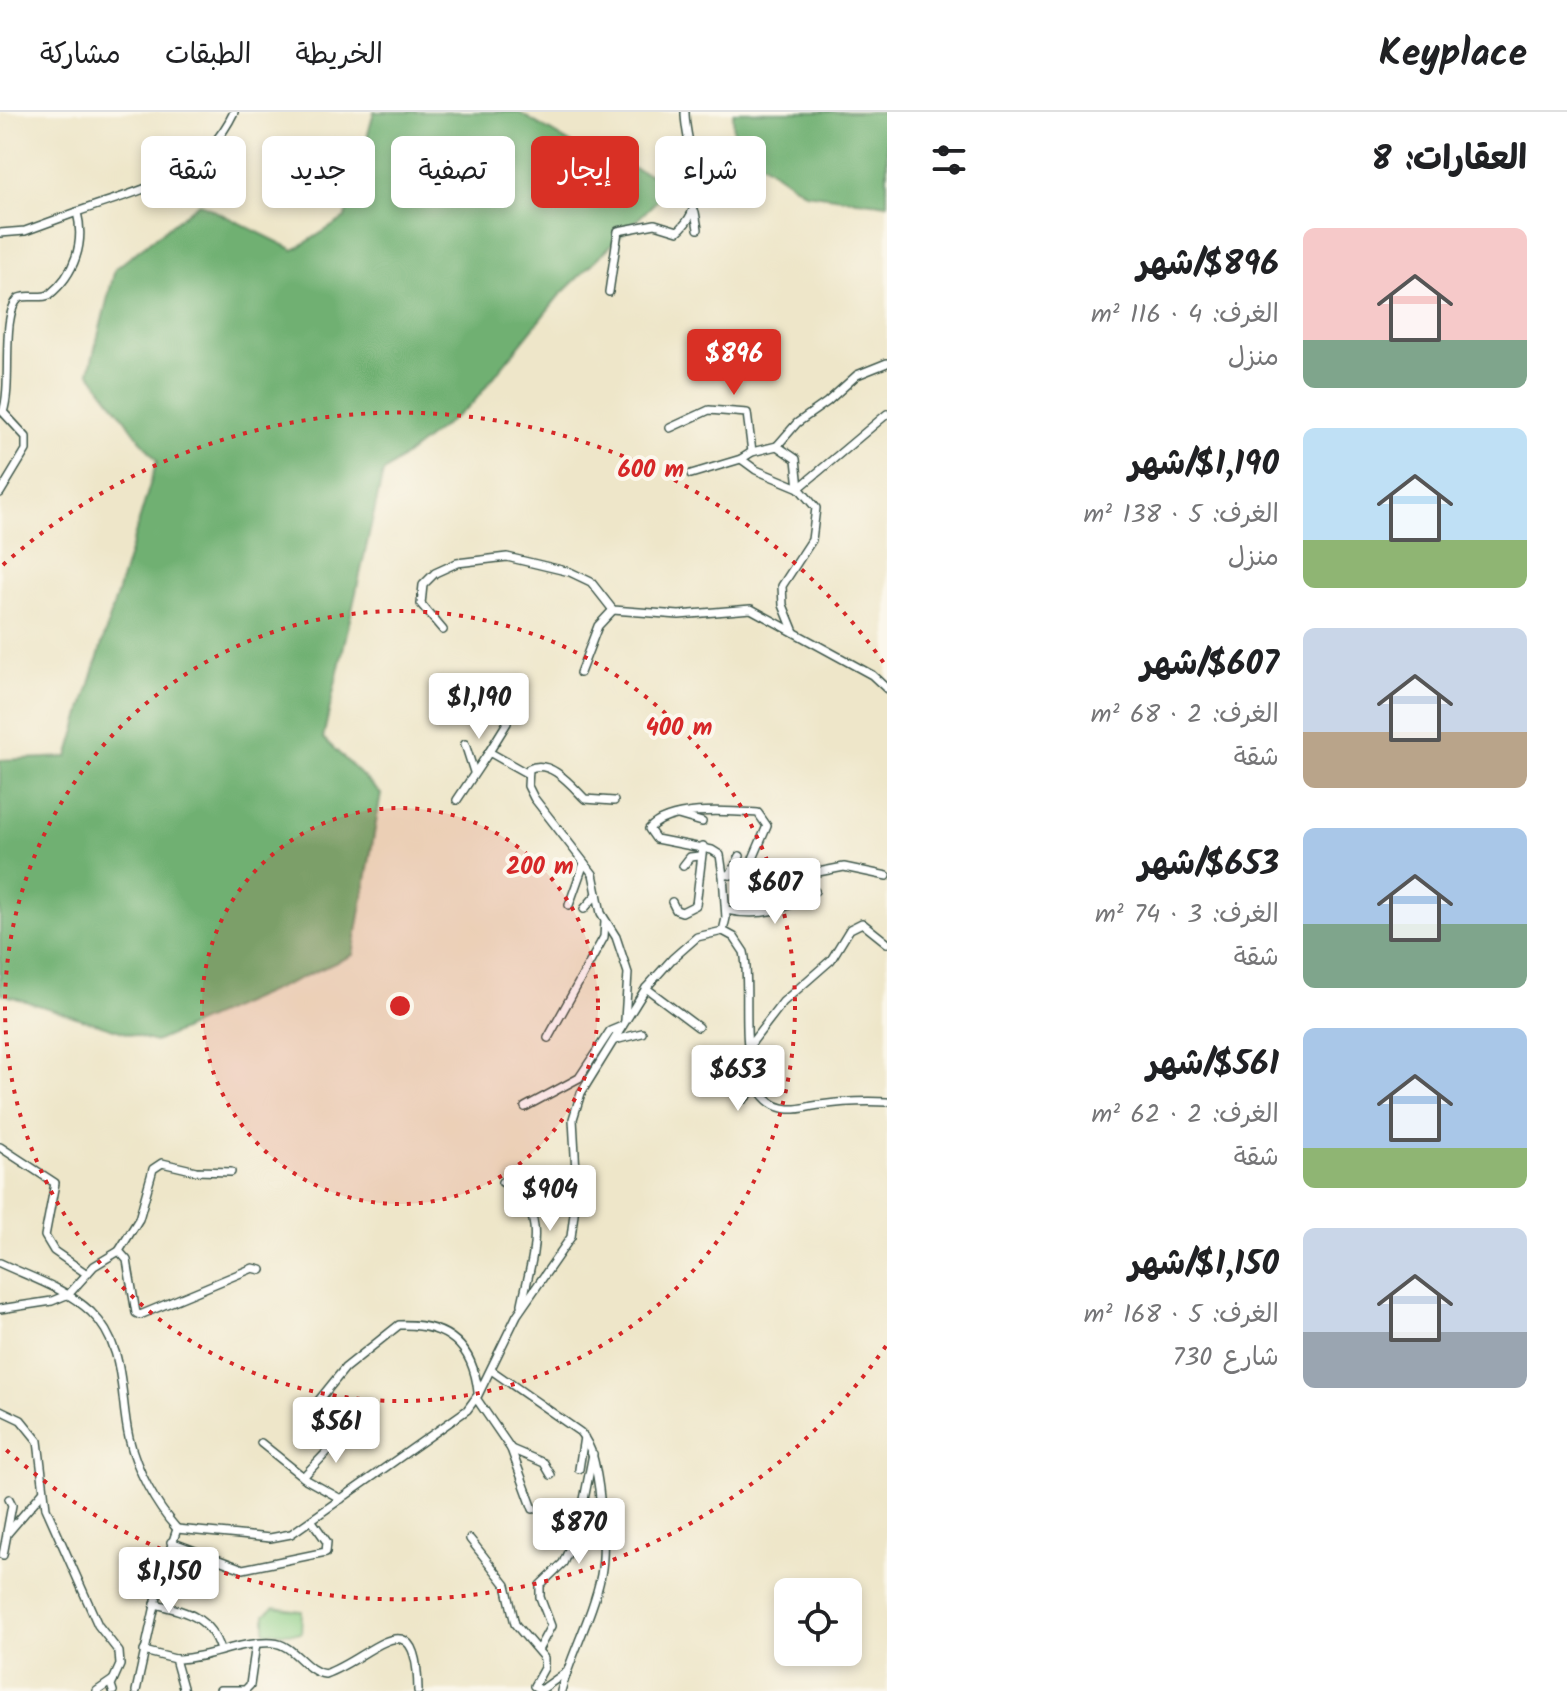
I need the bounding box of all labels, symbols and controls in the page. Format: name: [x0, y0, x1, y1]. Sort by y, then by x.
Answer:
text: Keyplace: [1379, 25, 1527, 85]
text: مشاركة: [40, 33, 121, 78]
text: الطبقات: [165, 33, 251, 78]
text: الخريطة: [295, 33, 383, 78]
text: العقارات: 8: [1372, 133, 1527, 187]
chip: شقة: [141, 136, 246, 208]
chip: جديد: [262, 136, 375, 208]
chip: تصفية: [391, 136, 515, 208]
chip: إيجار: [531, 136, 639, 208]
chip: شراء: [655, 136, 766, 208]
icon: filters: [927, 138, 971, 182]
text: $896/شهر: [1137, 238, 1279, 292]
icon: home: [1367, 260, 1463, 356]
text: الغرف: 4 · 116 m²: [1091, 294, 1279, 336]
pin: $896: [687, 329, 781, 397]
text: $896: [705, 334, 763, 376]
text: منزل: [1228, 337, 1279, 379]
text: $1,190/شهر: [1129, 438, 1279, 492]
text: 600 m: [618, 451, 684, 490]
icon: home: [1367, 460, 1463, 556]
text: الغرف: 5 · 138 m²: [1083, 494, 1279, 536]
text: منزل: [1228, 537, 1279, 579]
text: $607/شهر: [1141, 638, 1279, 692]
icon: home: [1367, 660, 1463, 756]
pin: $1,190: [414, 673, 544, 741]
text: $1,190: [447, 678, 511, 720]
text: الغرف: 2 · 68 m²: [1091, 694, 1279, 736]
text: 400 m: [646, 709, 712, 748]
text: شقة: [1234, 737, 1279, 779]
text: $653/شهر: [1139, 838, 1279, 892]
text: 200 m: [506, 848, 574, 887]
pin: $607: [728, 858, 822, 926]
icon: home: [1367, 860, 1463, 956]
text: $607: [747, 863, 803, 905]
text: الغرف: 3 · 74 m²: [1095, 894, 1279, 936]
text: شقة: [1234, 937, 1279, 979]
centre of rings: [386, 992, 414, 1020]
text: $561/شهر: [1147, 1038, 1279, 1092]
pin: $653: [691, 1045, 785, 1113]
text: $653: [710, 1050, 766, 1092]
icon: home: [1367, 1060, 1463, 1156]
text: الغرف: 2 · 62 m²: [1091, 1094, 1279, 1136]
text: شقة: [1234, 1137, 1279, 1179]
pin: $904: [503, 1165, 597, 1233]
text: $904: [522, 1170, 578, 1212]
text: $1,150/شهر: [1129, 1238, 1279, 1292]
icon: home: [1367, 1260, 1463, 1356]
text: الغرف: 5 · 168 m²: [1084, 1294, 1279, 1336]
text: شارع 730: [1172, 1337, 1279, 1379]
pin: $561: [289, 1397, 383, 1465]
text: $561: [311, 1402, 361, 1444]
pin: $870: [532, 1498, 626, 1566]
text: $870: [551, 1503, 607, 1545]
pin: $1,150: [104, 1547, 234, 1615]
text: $1,150: [137, 1552, 201, 1594]
map controls: [774, 1578, 862, 1666]
button: locate: [774, 1578, 862, 1666]

